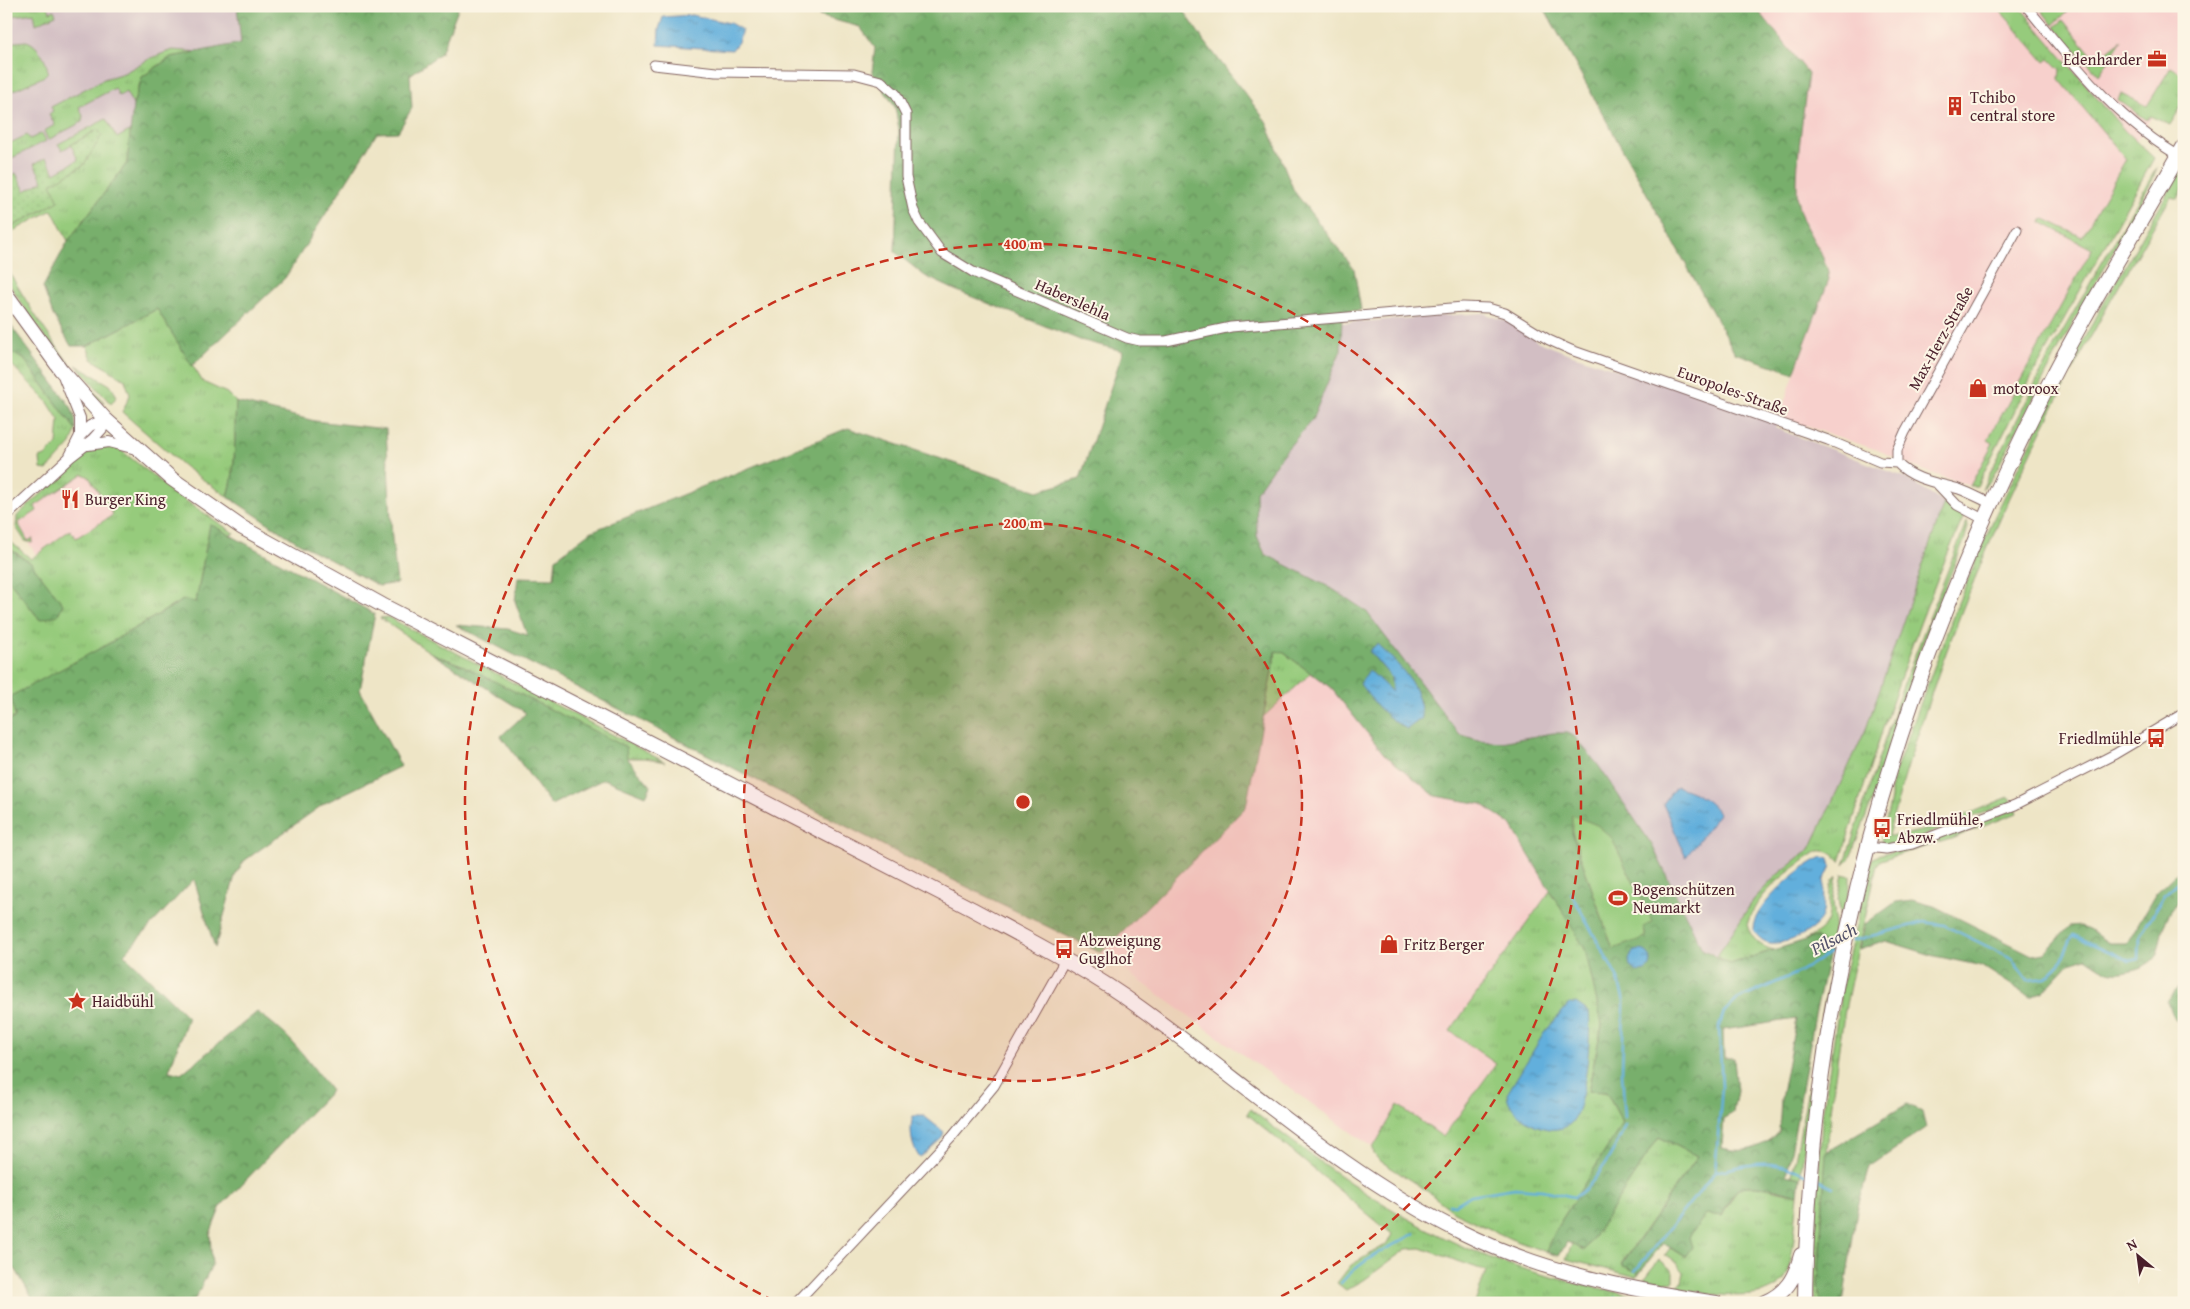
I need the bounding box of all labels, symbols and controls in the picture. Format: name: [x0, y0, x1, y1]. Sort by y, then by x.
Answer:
place label: Edenharder: [2063, 47, 2142, 71]
office icon: Edenharder: [2146, 48, 2168, 70]
place label: Tchibo central store: [1970, 85, 2055, 127]
building icon: Tchibo central store: [1944, 95, 1966, 117]
text: 400 m: [1003, 233, 1043, 254]
street label: Haberslehla: [1032, 272, 1115, 326]
street label: Max-Herz-Straße: [1901, 282, 1979, 394]
street label: Europoles-Straße: [1674, 359, 1792, 421]
place label: motoroox: [1993, 376, 2059, 400]
shop icon: motoroox: [1967, 377, 1989, 399]
place label: Burger King: [85, 487, 166, 511]
restaurant icon: Burger King: [59, 488, 81, 510]
text: 200 m: [1003, 512, 1043, 533]
place label: Friedlmühle: [2059, 726, 2141, 750]
bus stop icon: Friedlmühle: [2145, 727, 2167, 749]
centre of rings: [1014, 793, 1032, 811]
place label: Friedlmühle, Abzw.: [1897, 807, 1983, 849]
bus stop icon: Friedlmühle, Abzw.: [1871, 817, 1893, 839]
place label: Bogenschützen Neumarkt: [1633, 877, 1735, 919]
sports icon: Bogenschützen Neumarkt: [1607, 887, 1629, 909]
water label: Pilsach: [1805, 915, 1862, 962]
place label: Abzweigung Guglhof: [1079, 928, 1161, 970]
place label: Fritz Berger: [1404, 932, 1485, 956]
shop icon: Fritz Berger: [1378, 933, 1400, 955]
bus stop icon: Abzweigung Guglhof: [1053, 938, 1075, 960]
place label: Haidbühl: [92, 989, 154, 1013]
place icon: Haidbühl: [66, 990, 88, 1012]
north arrow: [2112, 1232, 2162, 1282]
text: N: [2123, 1233, 2141, 1256]

